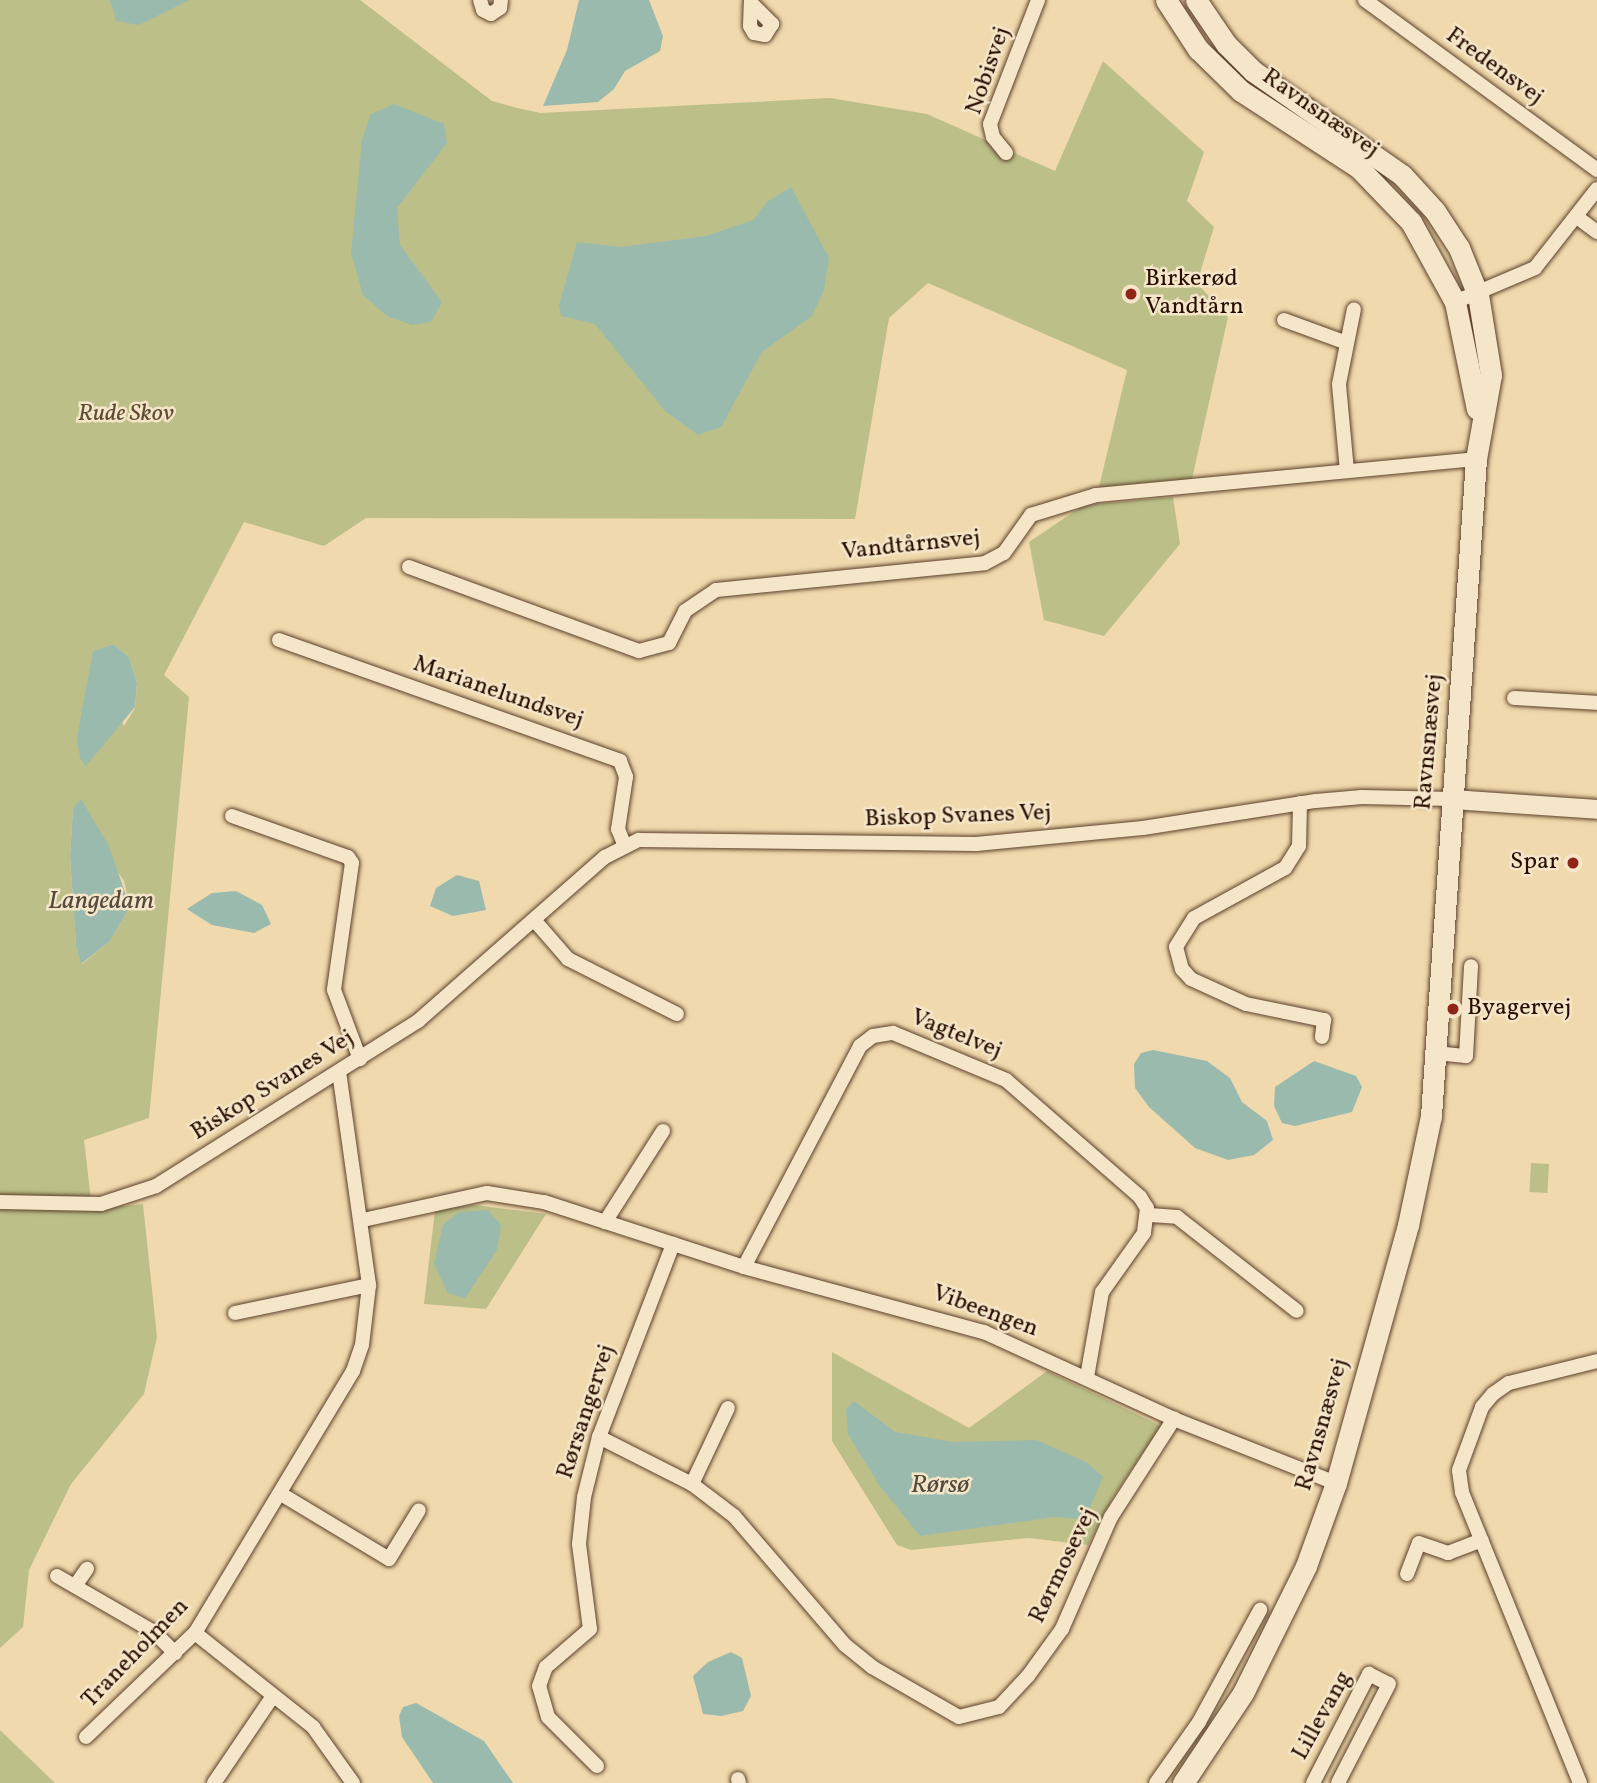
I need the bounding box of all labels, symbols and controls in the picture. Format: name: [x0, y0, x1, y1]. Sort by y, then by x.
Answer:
street label: Fredensvej: [1439, 22, 1549, 112]
street label: Nobisvej: [961, 23, 1017, 119]
street label: Ravnsnæsvej: [1256, 63, 1384, 165]
place label: Birkerød Vandtårn: [1145, 266, 1244, 322]
marker: Birkerød Vandtårn: [1123, 286, 1139, 302]
park label: Rude Skov: [78, 401, 174, 429]
street label: Vandtårnsvej: [840, 524, 982, 568]
street label: Marianelundsvej: [409, 650, 587, 736]
street label: Ravnsnæsvej: [1410, 673, 1450, 811]
street label: Biskop Svanes Vej: [864, 799, 1052, 835]
place label: Spar: [1510, 849, 1559, 877]
marker: Spar: [1565, 855, 1581, 871]
water label: Langedam: [48, 886, 154, 918]
place label: Byagervej: [1467, 995, 1571, 1023]
marker: Byagervej: [1445, 1001, 1461, 1017]
street label: Vagtelvej: [906, 1004, 1006, 1066]
street label: Biskop Svanes Vej: [186, 1024, 360, 1148]
street label: Vibeengen: [928, 1280, 1042, 1344]
street label: Rørsangervej: [552, 1341, 622, 1483]
street label: Ravnsnæsvej: [1290, 1355, 1356, 1495]
water label: Rørsø: [911, 1470, 969, 1502]
street label: Rørmosevej: [1024, 1504, 1104, 1628]
street label: Traneholmen: [76, 1593, 196, 1715]
street label: Lillevang: [1287, 1666, 1359, 1766]

